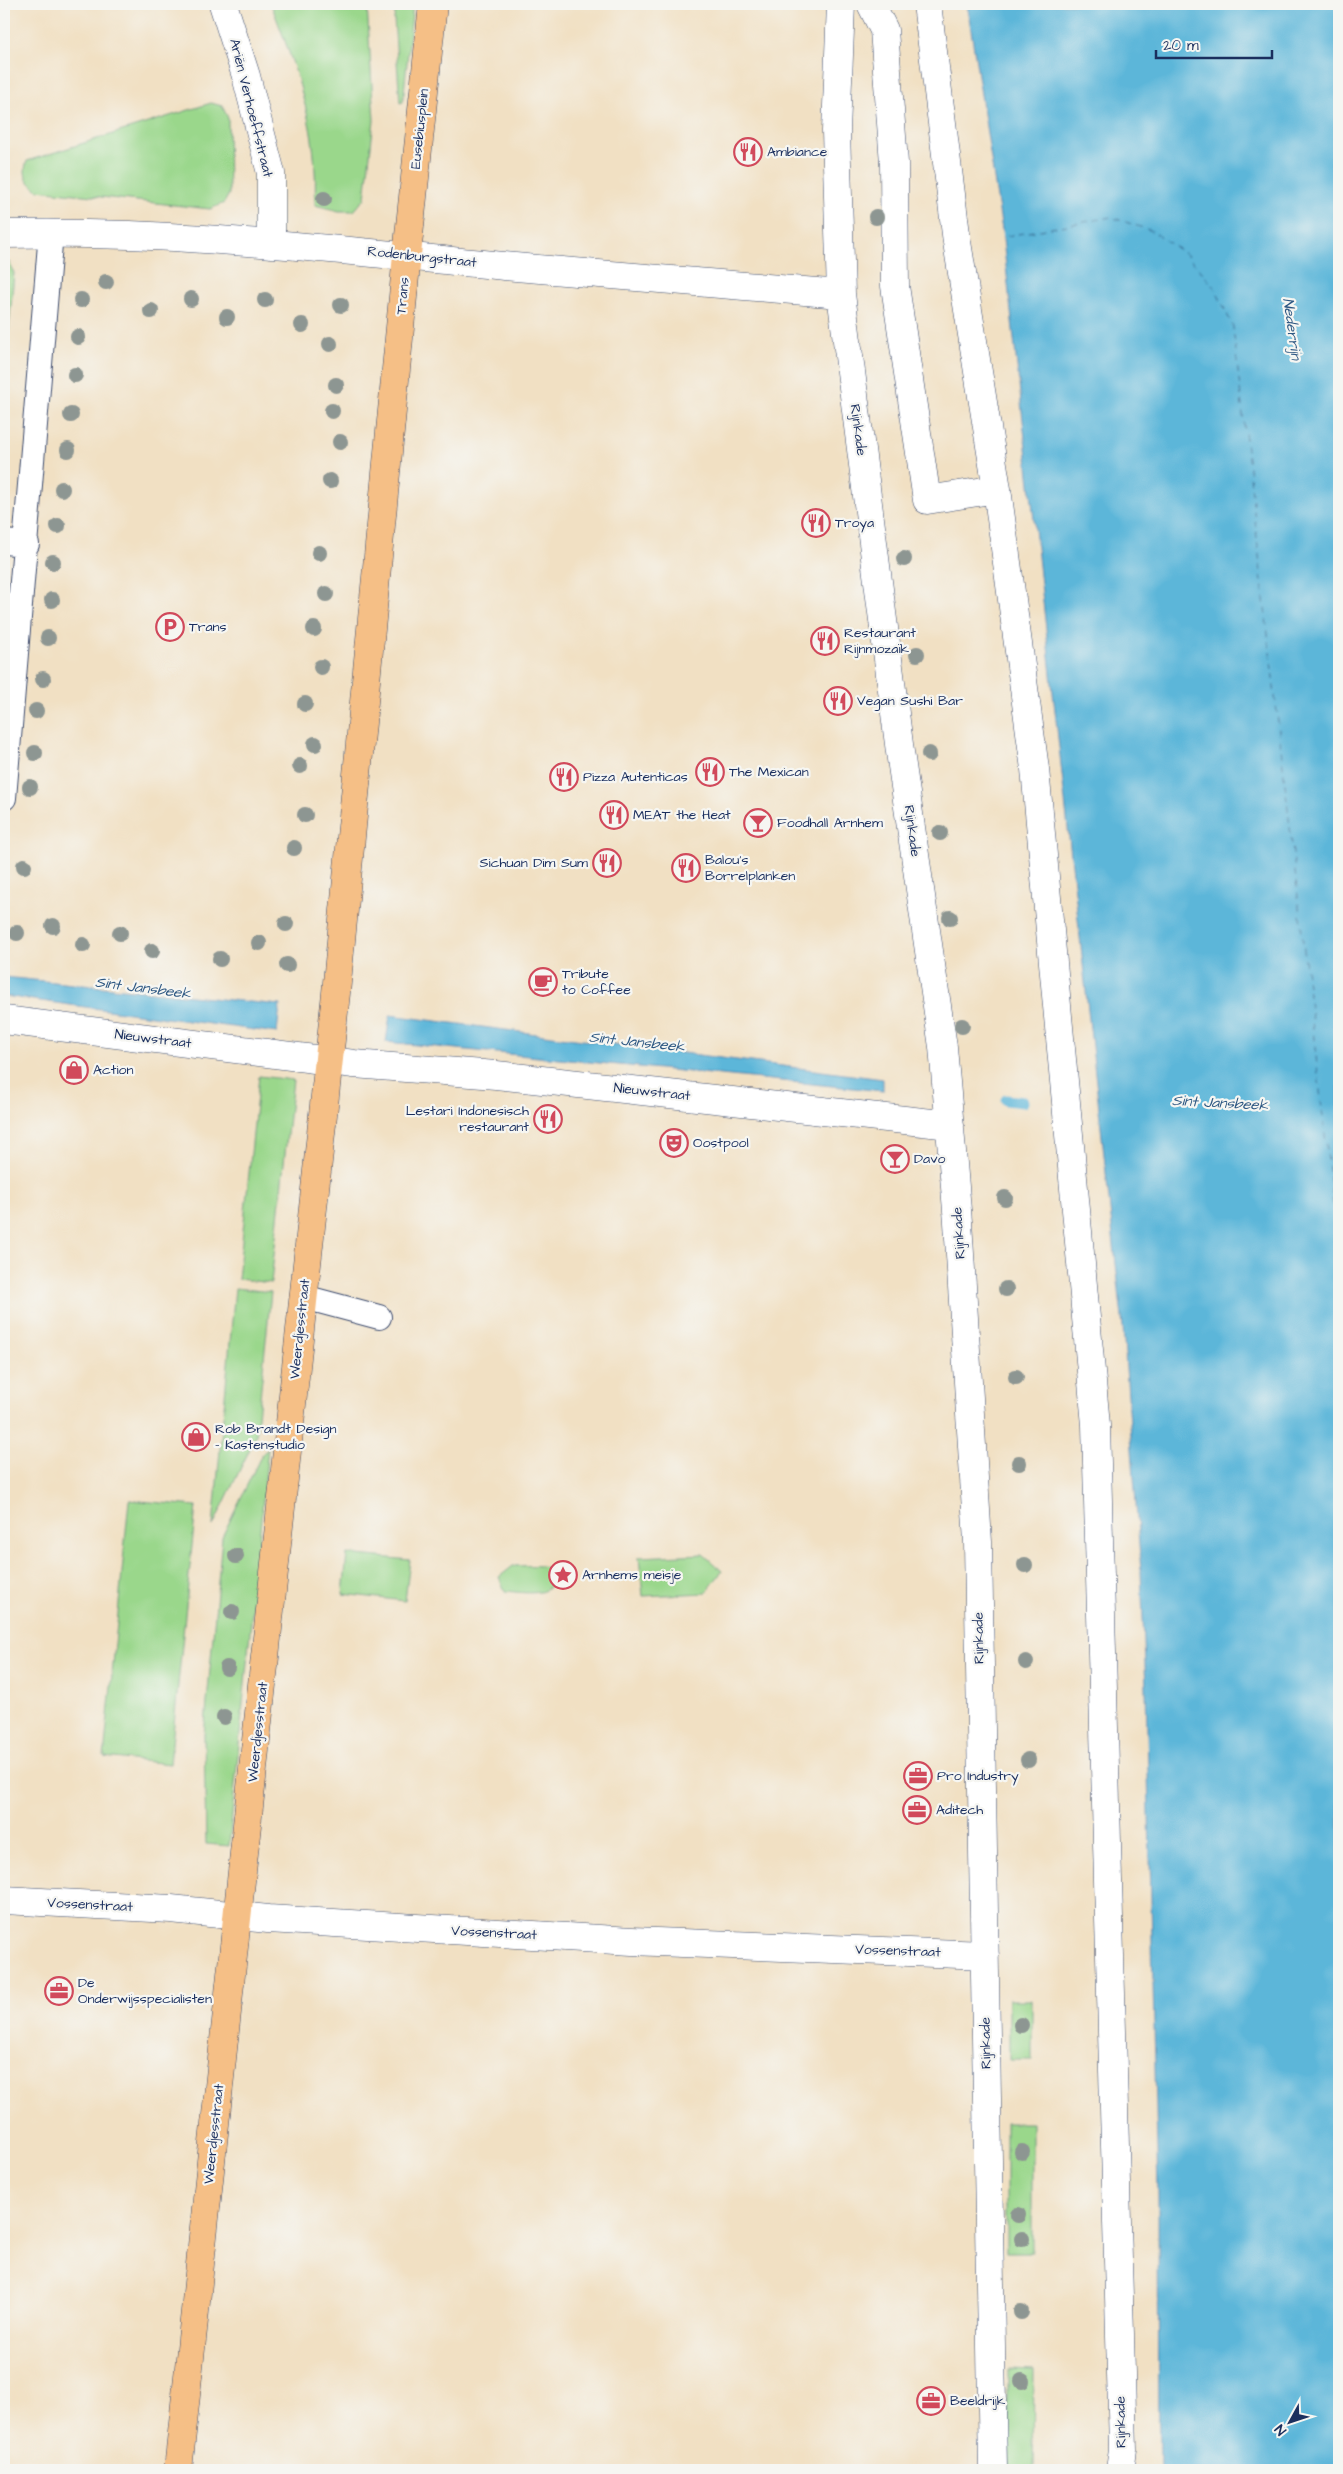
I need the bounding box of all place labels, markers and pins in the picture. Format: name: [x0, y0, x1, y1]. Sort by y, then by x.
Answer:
restaurant icon: Ambiance: [733, 137, 763, 167]
place label: Ambiance: [767, 142, 828, 162]
restaurant icon: Troya: [801, 508, 831, 538]
place label: Troya: [835, 513, 874, 533]
parking icon: Trans: [155, 612, 185, 642]
place label: Trans: [189, 617, 227, 637]
place label: Restaurant Rijnmozaïk: [844, 623, 916, 659]
restaurant icon: Restaurant Rijnmozaïk: [810, 626, 840, 656]
restaurant icon: Vegan Sushi Bar: [823, 686, 853, 716]
place label: Vegan Sushi Bar: [857, 691, 963, 711]
restaurant icon: The Mexican: [695, 757, 725, 787]
restaurant icon: Pizza Autenticas: [549, 762, 579, 792]
place label: The Mexican: [729, 762, 809, 782]
place label: Pizza Autenticas: [583, 767, 688, 787]
restaurant icon: MEAT the Heat: [599, 800, 629, 830]
place label: MEAT the Heat: [633, 805, 731, 825]
bar icon: Foodhall Arnhem: [743, 808, 773, 838]
place label: Foodhall Arnhem: [777, 813, 883, 833]
restaurant icon: Sichuan Dim Sum: [592, 848, 622, 878]
place label: Balou's Borrelplanken: [705, 850, 795, 886]
place label: Sichuan Dim Sum: [480, 853, 588, 873]
restaurant icon: Balou's Borrelplanken: [671, 853, 701, 883]
place label: Tribute to Coffee: [562, 964, 631, 1000]
cafe icon: Tribute to Coffee: [528, 967, 558, 997]
shop icon: Action: [59, 1055, 89, 1085]
place label: Action: [93, 1060, 133, 1080]
place label: Lestari Indonesisch restaurant: [406, 1101, 529, 1137]
restaurant icon: Lestari Indonesisch restaurant: [533, 1104, 563, 1134]
theatre icon: Oostpool: [659, 1128, 689, 1158]
place label: Oostpool: [693, 1133, 749, 1153]
bar icon: Davo: [880, 1144, 910, 1174]
place label: Davo: [914, 1149, 945, 1169]
place label: Rob Brandt Design - Kastenstudio: [215, 1419, 337, 1455]
shop icon: Rob Brandt Design - Kastenstudio: [181, 1422, 211, 1452]
place icon: Arnhems meisje: [548, 1560, 578, 1590]
place label: Arnhems meisje: [582, 1565, 682, 1585]
office icon: Pro Industry: [903, 1761, 933, 1791]
place label: Pro Industry: [937, 1766, 1019, 1786]
office icon: Aditech: [902, 1795, 932, 1825]
place label: Aditech: [936, 1800, 983, 1820]
place label: De Onderwijsspecialisten: [78, 1973, 212, 2009]
office icon: De Onderwijsspecialisten: [44, 1976, 74, 2006]
office icon: Beeldrijk: [916, 2386, 946, 2416]
place label: Beeldrijk: [950, 2391, 1006, 2411]

